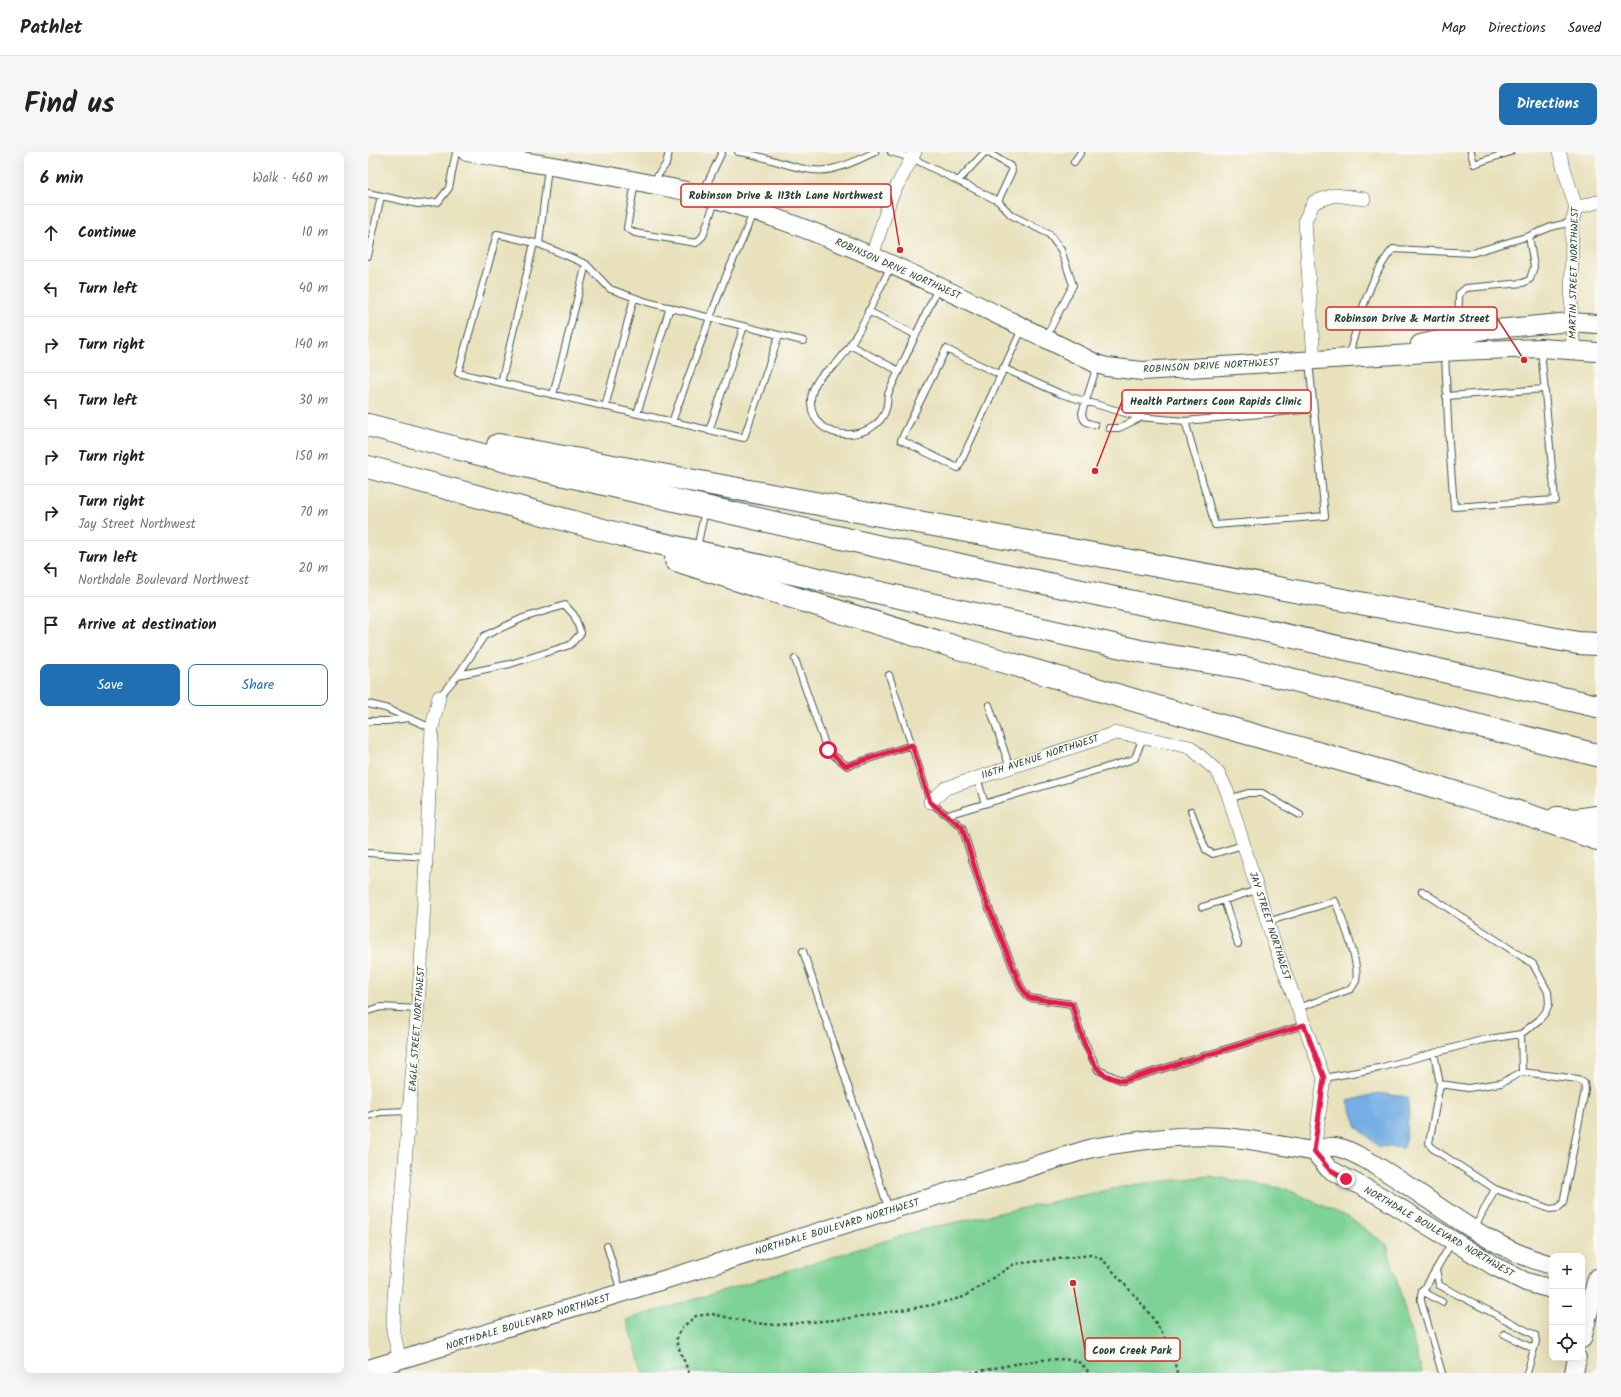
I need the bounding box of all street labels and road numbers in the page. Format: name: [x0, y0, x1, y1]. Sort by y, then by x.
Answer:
street label: MARTIN STREET NORTHWEST: [1565, 205, 1583, 339]
street label: ROBINSON DRIVE NORTHWEST: [833, 234, 965, 305]
street label: ROBINSON DRIVE NORTHWEST: [1143, 354, 1281, 378]
street label: 116TH AVENUE NORTHWEST: [979, 730, 1102, 784]
street label: JAY STREET NORTHWEST: [1245, 870, 1296, 984]
street label: EAGLE STREET NORTHWEST: [405, 964, 429, 1092]
street label: NORTHDALE BOULEVARD NORTHWEST: [1361, 1182, 1519, 1283]
street label: NORTHDALE BOULEVARD NORTHWEST: [753, 1194, 923, 1260]
street label: NORTHDALE BOULEVARD NORTHWEST: [444, 1289, 614, 1355]

